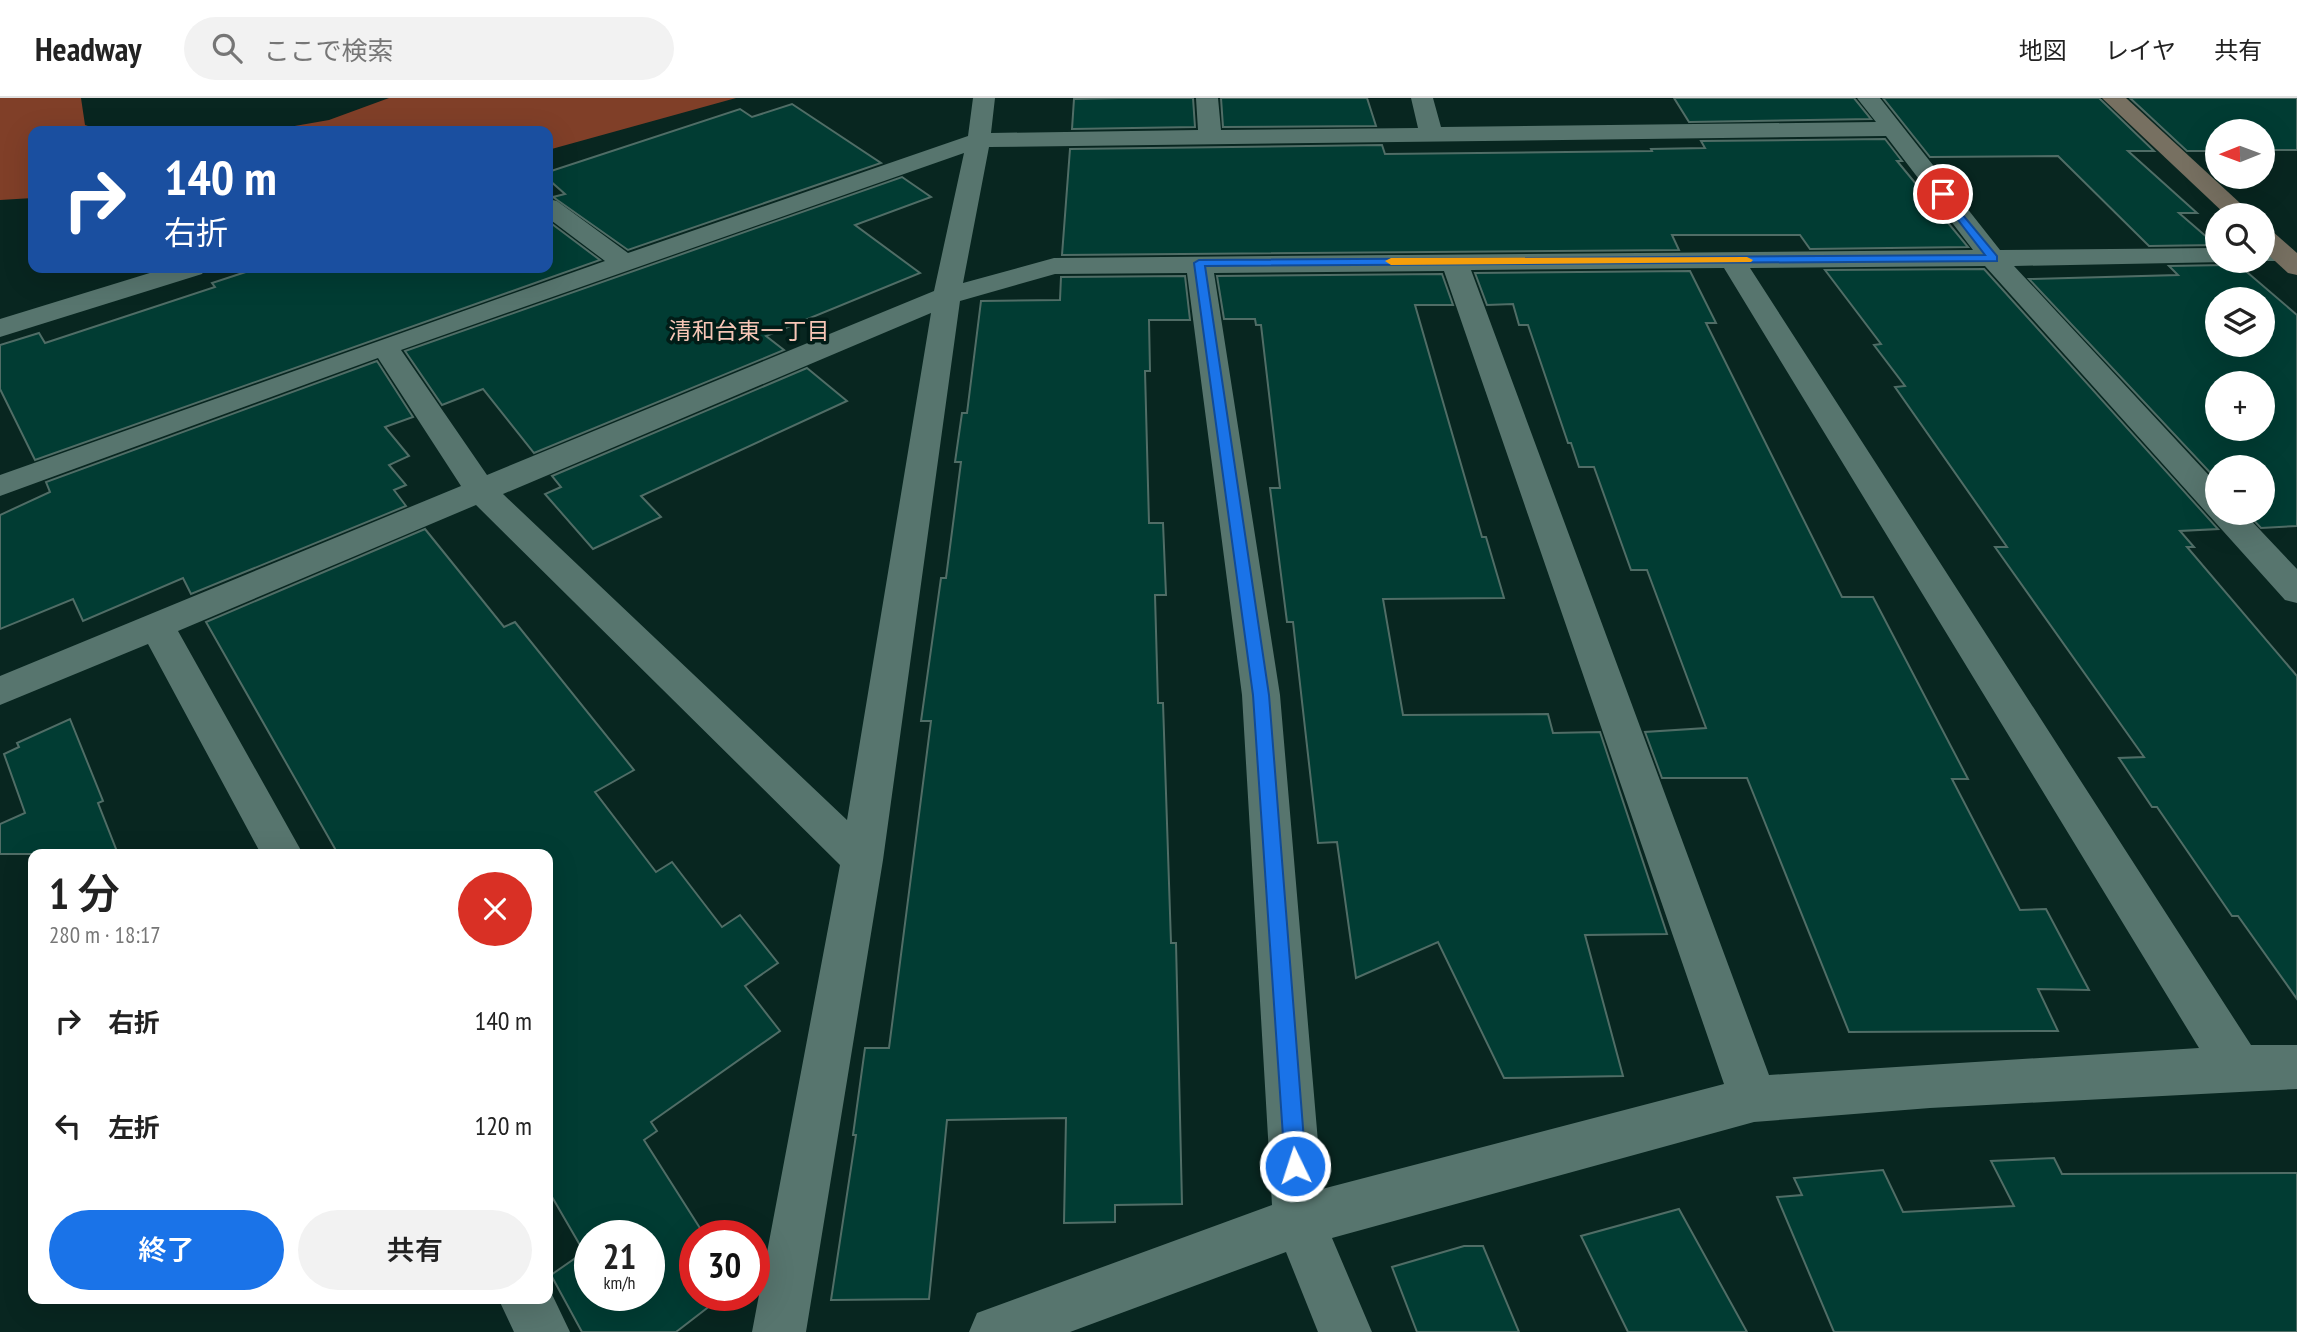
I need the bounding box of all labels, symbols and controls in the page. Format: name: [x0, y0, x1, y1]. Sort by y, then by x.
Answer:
search box: [184, 17, 674, 80]
text: Headway: [35, 27, 142, 70]
icon: search: [208, 29, 246, 67]
text: ここで検索: [264, 34, 394, 67]
text: 地図: [2019, 35, 2067, 66]
text: レイヤ: [2105, 35, 2176, 66]
text: 共有: [2214, 35, 2262, 66]
north arrow: [2205, 119, 2275, 189]
map controls: [2205, 119, 2275, 525]
text: 140 m: [164, 145, 277, 209]
icon: right: [49, 154, 140, 245]
pin: [1913, 164, 1973, 224]
icon: arrive: [1924, 175, 1962, 213]
button: search: [2205, 203, 2275, 273]
text: 右折: [164, 211, 228, 253]
button: layers: [2205, 287, 2275, 357]
district label: 清和台東一丁目: [669, 316, 830, 345]
button: +: [2205, 371, 2275, 441]
button: −: [2205, 455, 2275, 525]
text: 1 分: [49, 866, 120, 921]
button: close: [458, 872, 532, 946]
text: 280 m · 18:17: [49, 920, 161, 949]
icon: right: [49, 1002, 87, 1040]
text: 140 m: [474, 1004, 532, 1037]
text: 右折: [108, 1006, 160, 1039]
icon: left: [49, 1107, 87, 1145]
text: 120 m: [474, 1109, 532, 1142]
text: 左折: [108, 1111, 160, 1144]
position arrow: [1258, 1129, 1332, 1203]
button: 終了: [49, 1210, 284, 1290]
button: 共有: [298, 1210, 532, 1290]
speed limit sign: 30: [679, 1220, 770, 1311]
text: 21: [603, 1233, 636, 1279]
text: km/h: [604, 1271, 635, 1294]

